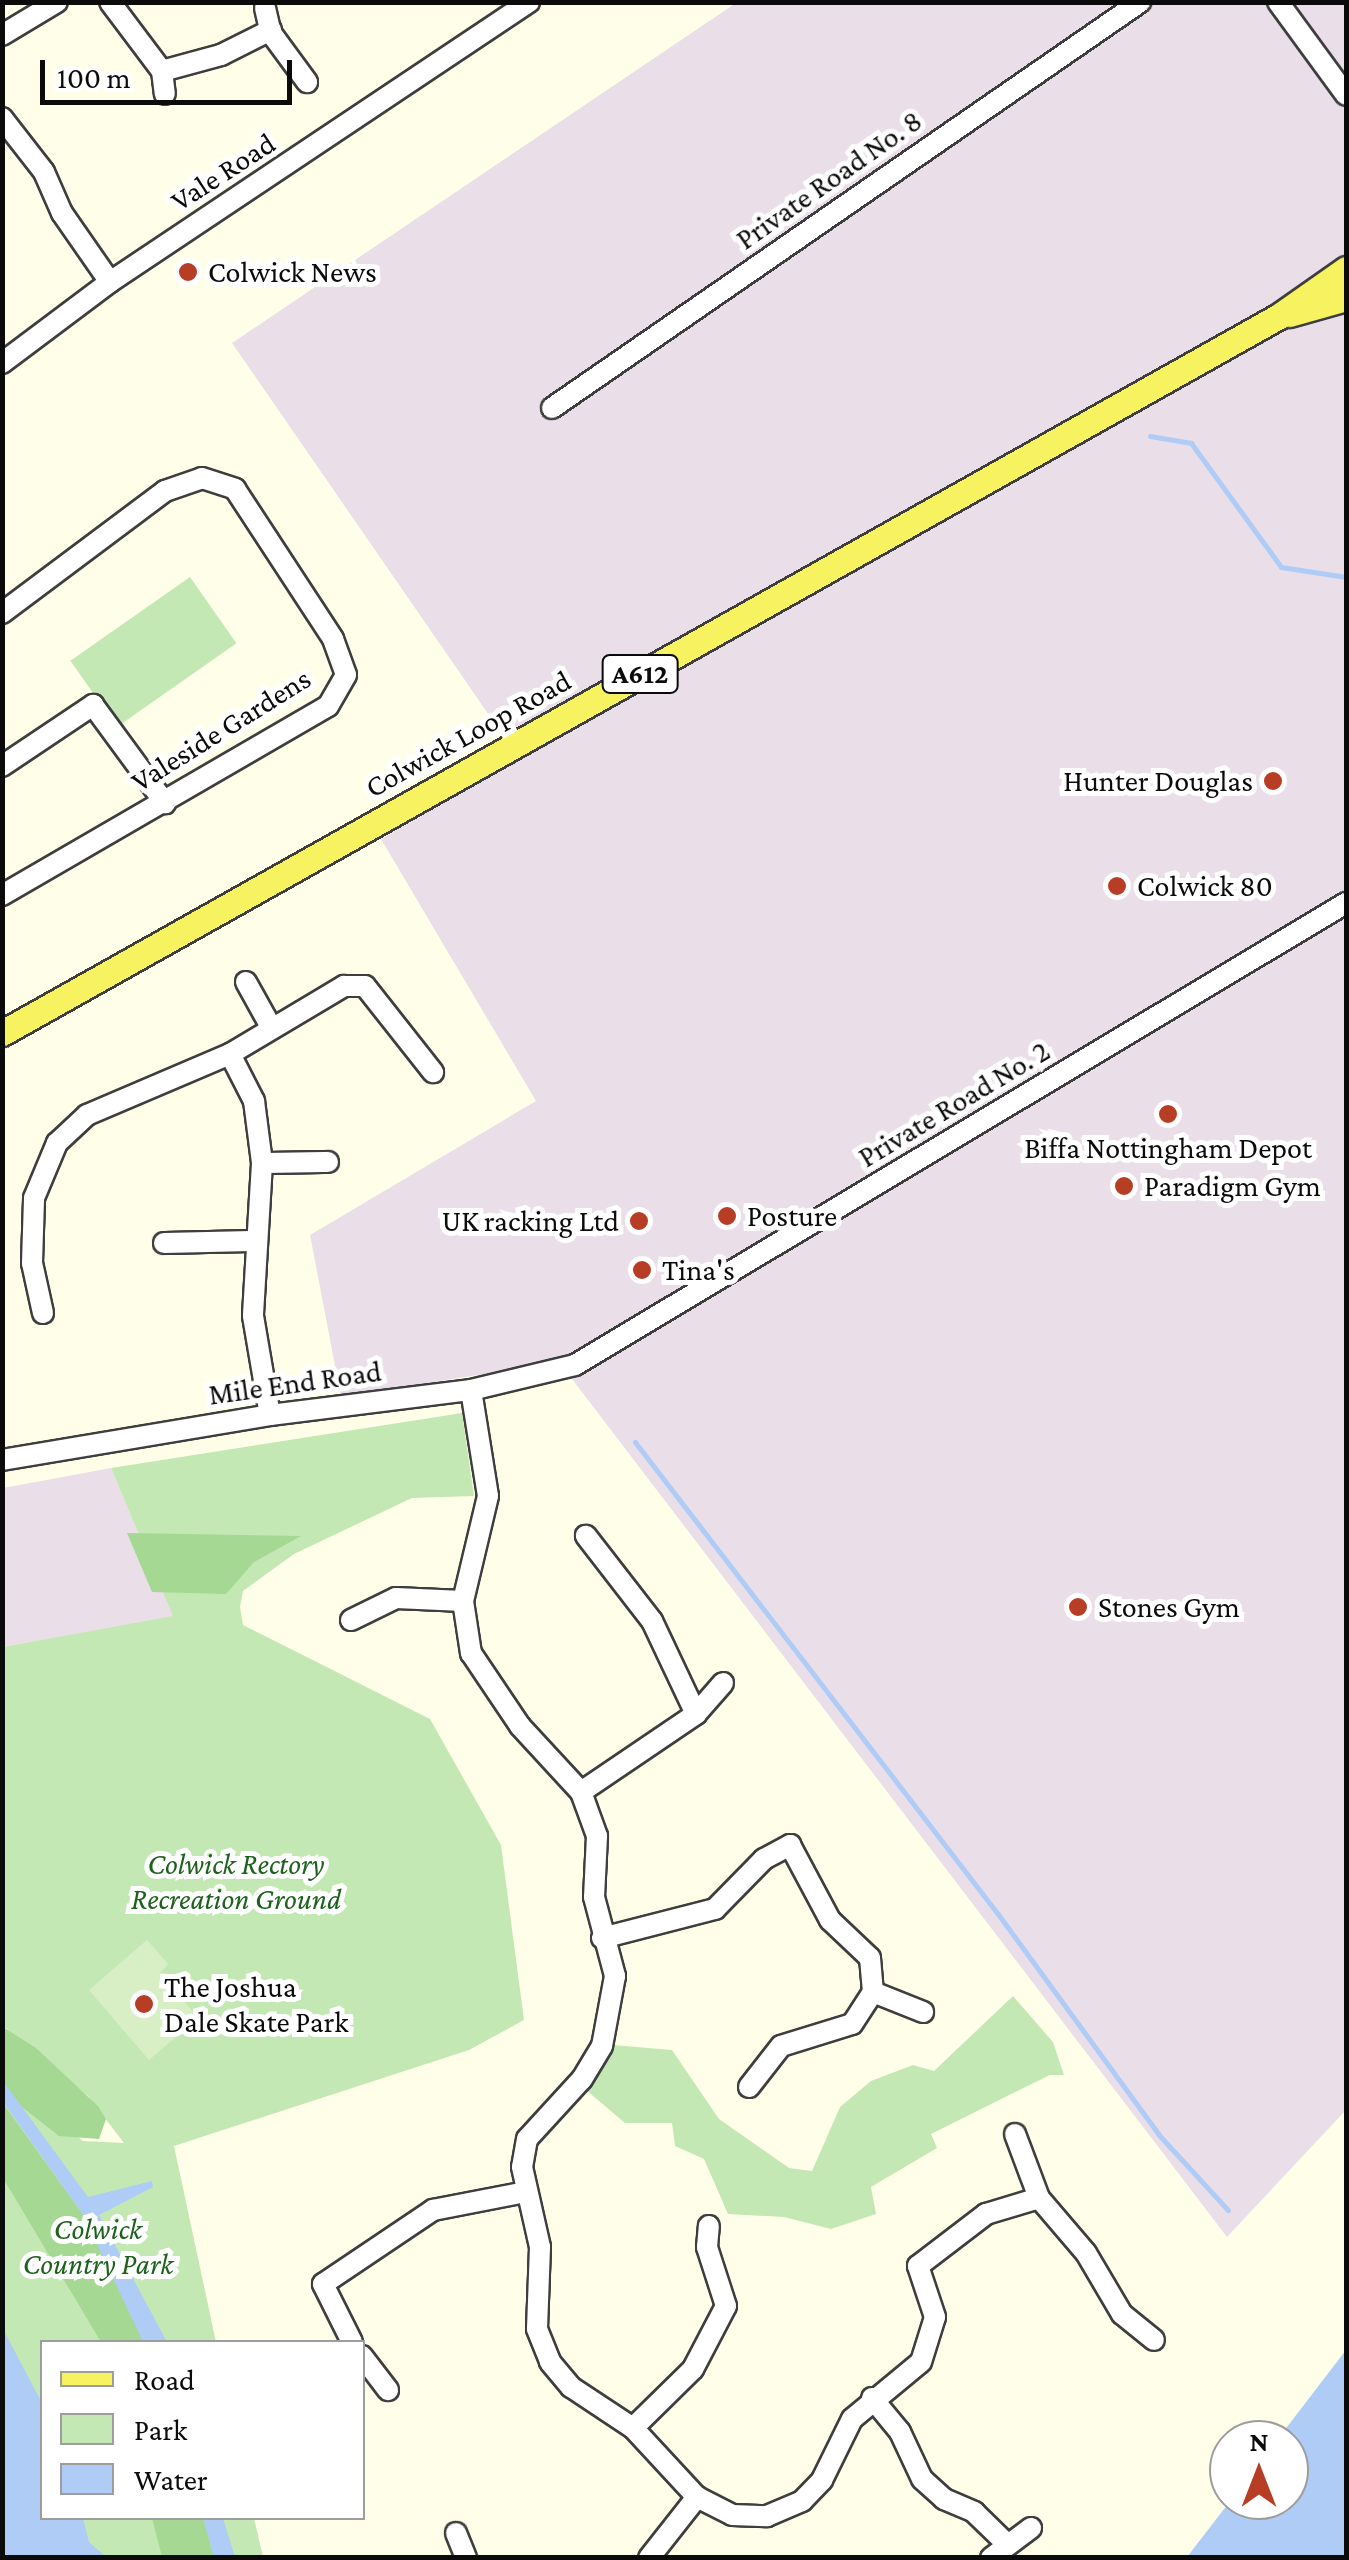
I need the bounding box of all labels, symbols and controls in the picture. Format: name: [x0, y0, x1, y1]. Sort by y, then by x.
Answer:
scale bar: [45, 40, 298, 102]
text: 100 m: [57, 61, 131, 94]
street label: Private Road No. 8: [729, 103, 929, 257]
street label: Vale Road: [164, 125, 282, 219]
place label: Colwick News: [208, 254, 377, 290]
marker: Colwick News: [177, 261, 199, 283]
road number: A612: [600, 651, 680, 697]
street label: Valeside Gardens: [125, 660, 317, 800]
street label: Colwick Loop Road: [359, 663, 577, 805]
place label: Hunter Douglas: [1063, 763, 1253, 799]
marker: Hunter Douglas: [1262, 770, 1284, 792]
place label: Colwick 80: [1137, 868, 1273, 904]
marker: Colwick 80: [1106, 875, 1128, 897]
street label: Private Road No. 2: [852, 1033, 1056, 1175]
marker: Biffa Nottingham Depot: [1157, 1103, 1179, 1125]
place label: Biffa Nottingham Depot: [1024, 1130, 1312, 1166]
place label: Paradigm Gym: [1144, 1168, 1321, 1204]
marker: Paradigm Gym: [1113, 1175, 1135, 1197]
place label: Posture: [747, 1198, 837, 1234]
place label: UK racking Ltd: [442, 1203, 619, 1239]
marker: Posture: [716, 1205, 738, 1227]
marker: UK racking Ltd: [628, 1210, 650, 1232]
place label: Tina's: [662, 1252, 735, 1288]
marker: Tina's: [631, 1259, 653, 1281]
street label: Mile End Road: [206, 1353, 384, 1413]
place label: Stones Gym: [1098, 1589, 1240, 1625]
marker: Stones Gym: [1067, 1596, 1089, 1618]
park label: Colwick Rectory Recreation Ground: [131, 1846, 341, 1916]
place label: The Joshua Dale Skate Park: [164, 1969, 348, 2040]
marker: The Joshua Dale Skate Park: [133, 1993, 155, 2015]
park label: Colwick Country Park: [23, 2211, 173, 2282]
legend: [40, 2340, 365, 2520]
text: Road: [134, 2363, 195, 2396]
text: Park: [134, 2413, 187, 2446]
north arrow: [1209, 2420, 1309, 2520]
text: N: [1249, 2426, 1269, 2457]
text: Water: [134, 2463, 208, 2496]

